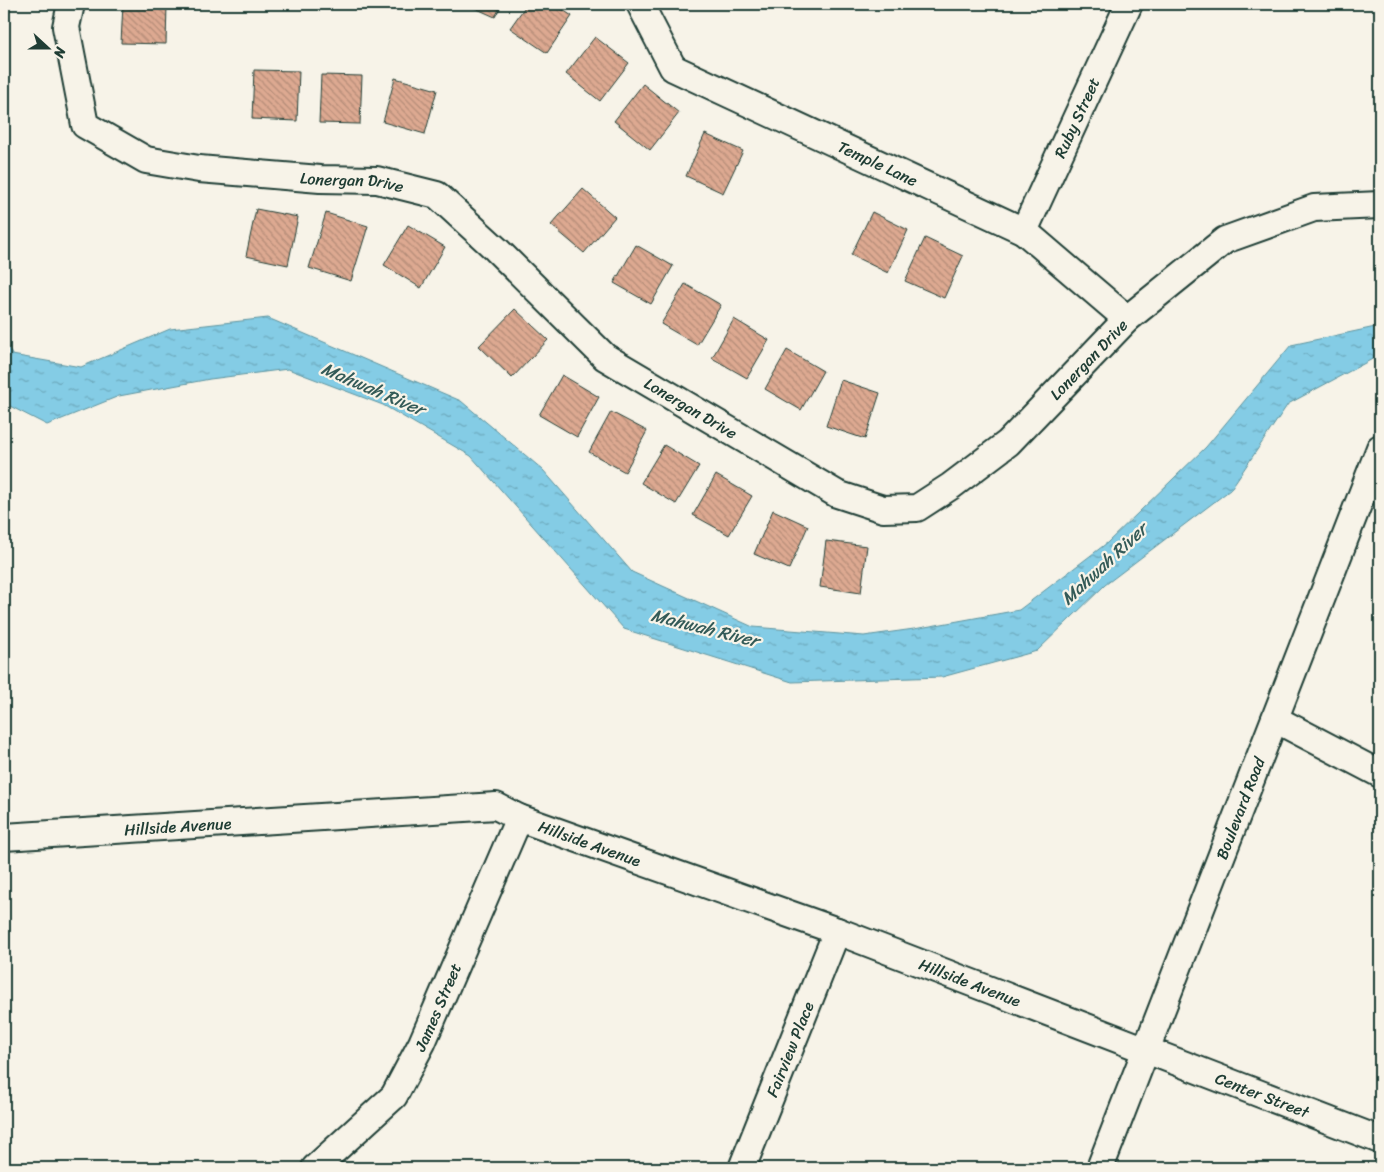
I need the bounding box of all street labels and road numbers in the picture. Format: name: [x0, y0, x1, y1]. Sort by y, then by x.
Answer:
street label: Ruby Street: [1045, 72, 1108, 163]
street label: Temple Lane: [833, 132, 923, 194]
street label: Lonergan Drive: [299, 163, 407, 201]
street label: Lonergan Drive: [1042, 312, 1135, 407]
street label: Lonergan Drive: [639, 369, 743, 447]
street label: Boulevard Road: [1207, 751, 1274, 864]
street label: Hillside Avenue: [123, 808, 232, 844]
street label: Hillside Avenue: [534, 812, 645, 875]
street label: Hillside Avenue: [915, 949, 1026, 1015]
street label: James Street: [405, 958, 469, 1057]
street label: Fairview Place: [757, 997, 822, 1102]
street label: Center Street: [1211, 1063, 1314, 1126]

